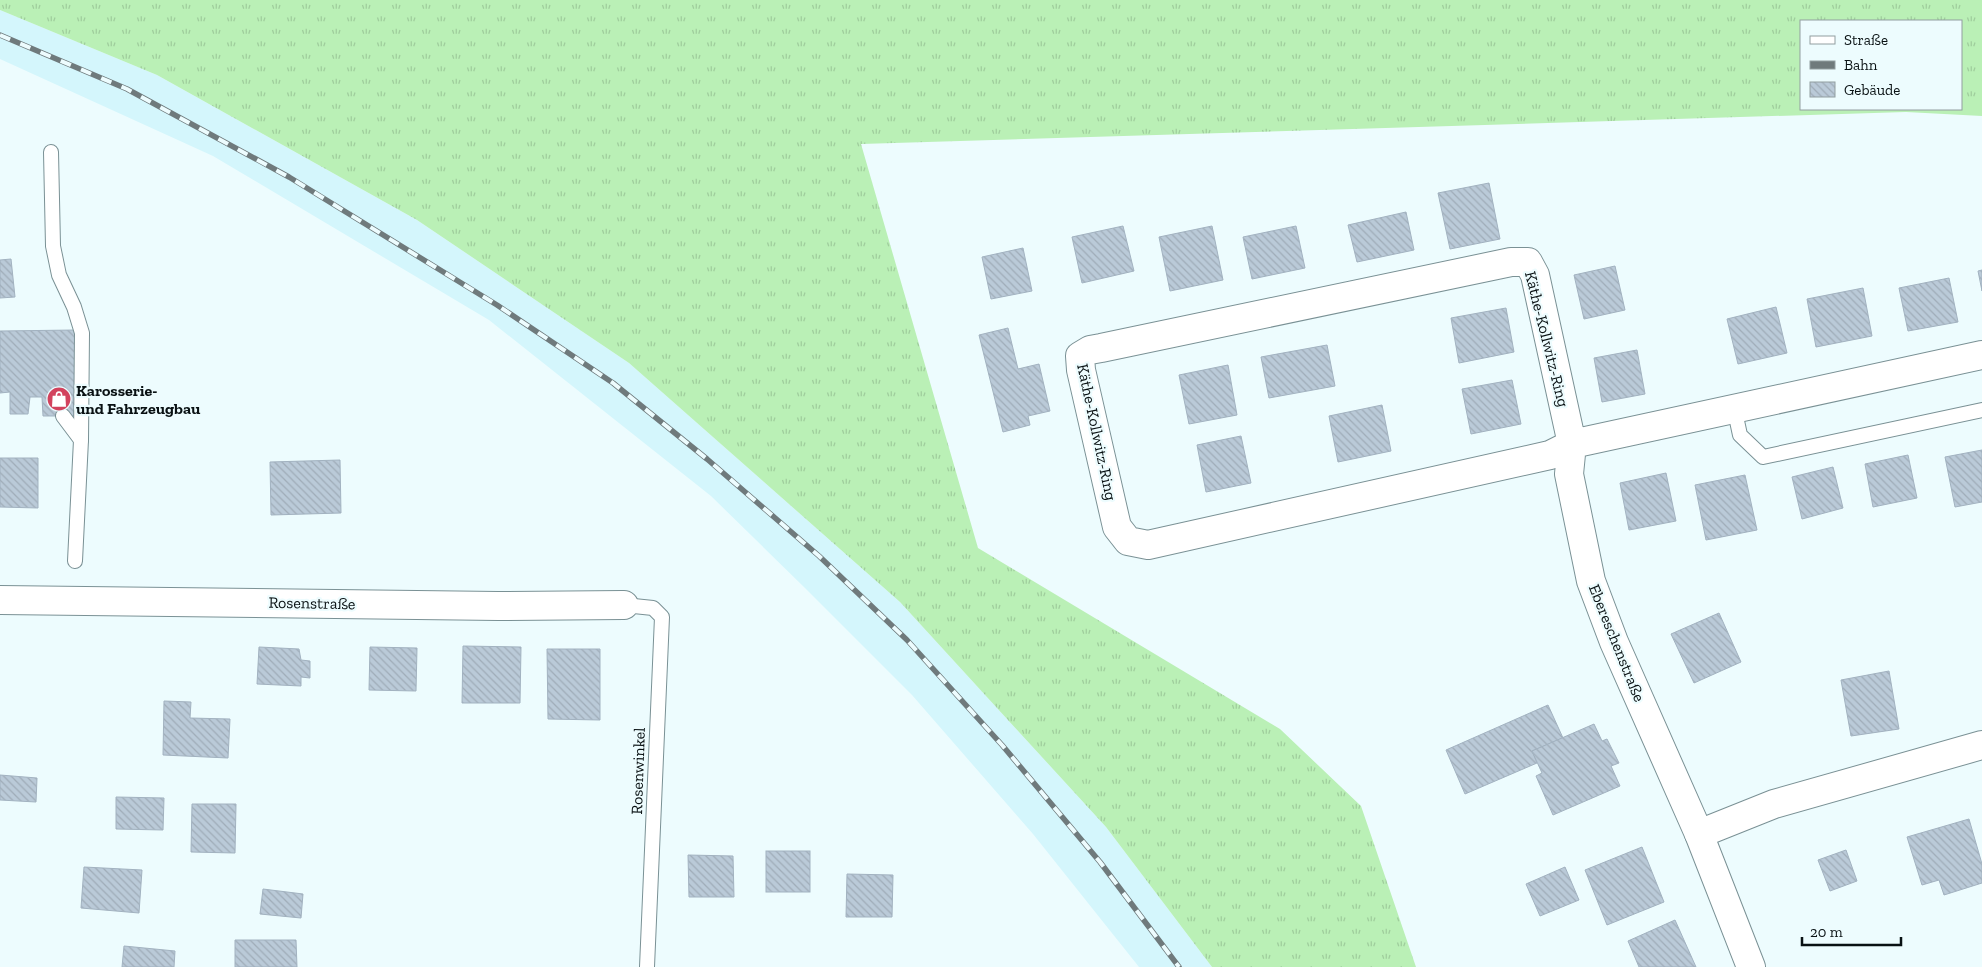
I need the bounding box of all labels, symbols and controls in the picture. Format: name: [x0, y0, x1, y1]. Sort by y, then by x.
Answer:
legend: [1800, 20, 1962, 110]
text: Straße: [1844, 31, 1888, 49]
text: Bahn: [1844, 56, 1878, 74]
text: Gebäude: [1844, 81, 1900, 99]
street label: Käthe-Kollwitz-Ring: [1521, 269, 1573, 409]
street label: Käthe-Kollwitz-Ring: [1073, 362, 1121, 502]
place label: Karosserie- und Fahrzeugbau: [76, 381, 201, 418]
shop icon: Karosserie- und Fahrzeugbau: [46, 386, 72, 412]
street label: Ebereschenstraße: [1585, 581, 1649, 705]
street label: Rosenstraße: [268, 593, 356, 613]
street label: Rosenwinkel: [627, 727, 649, 815]
scale bar: [1802, 914, 1901, 946]
text: 20 m: [1810, 923, 1843, 941]

